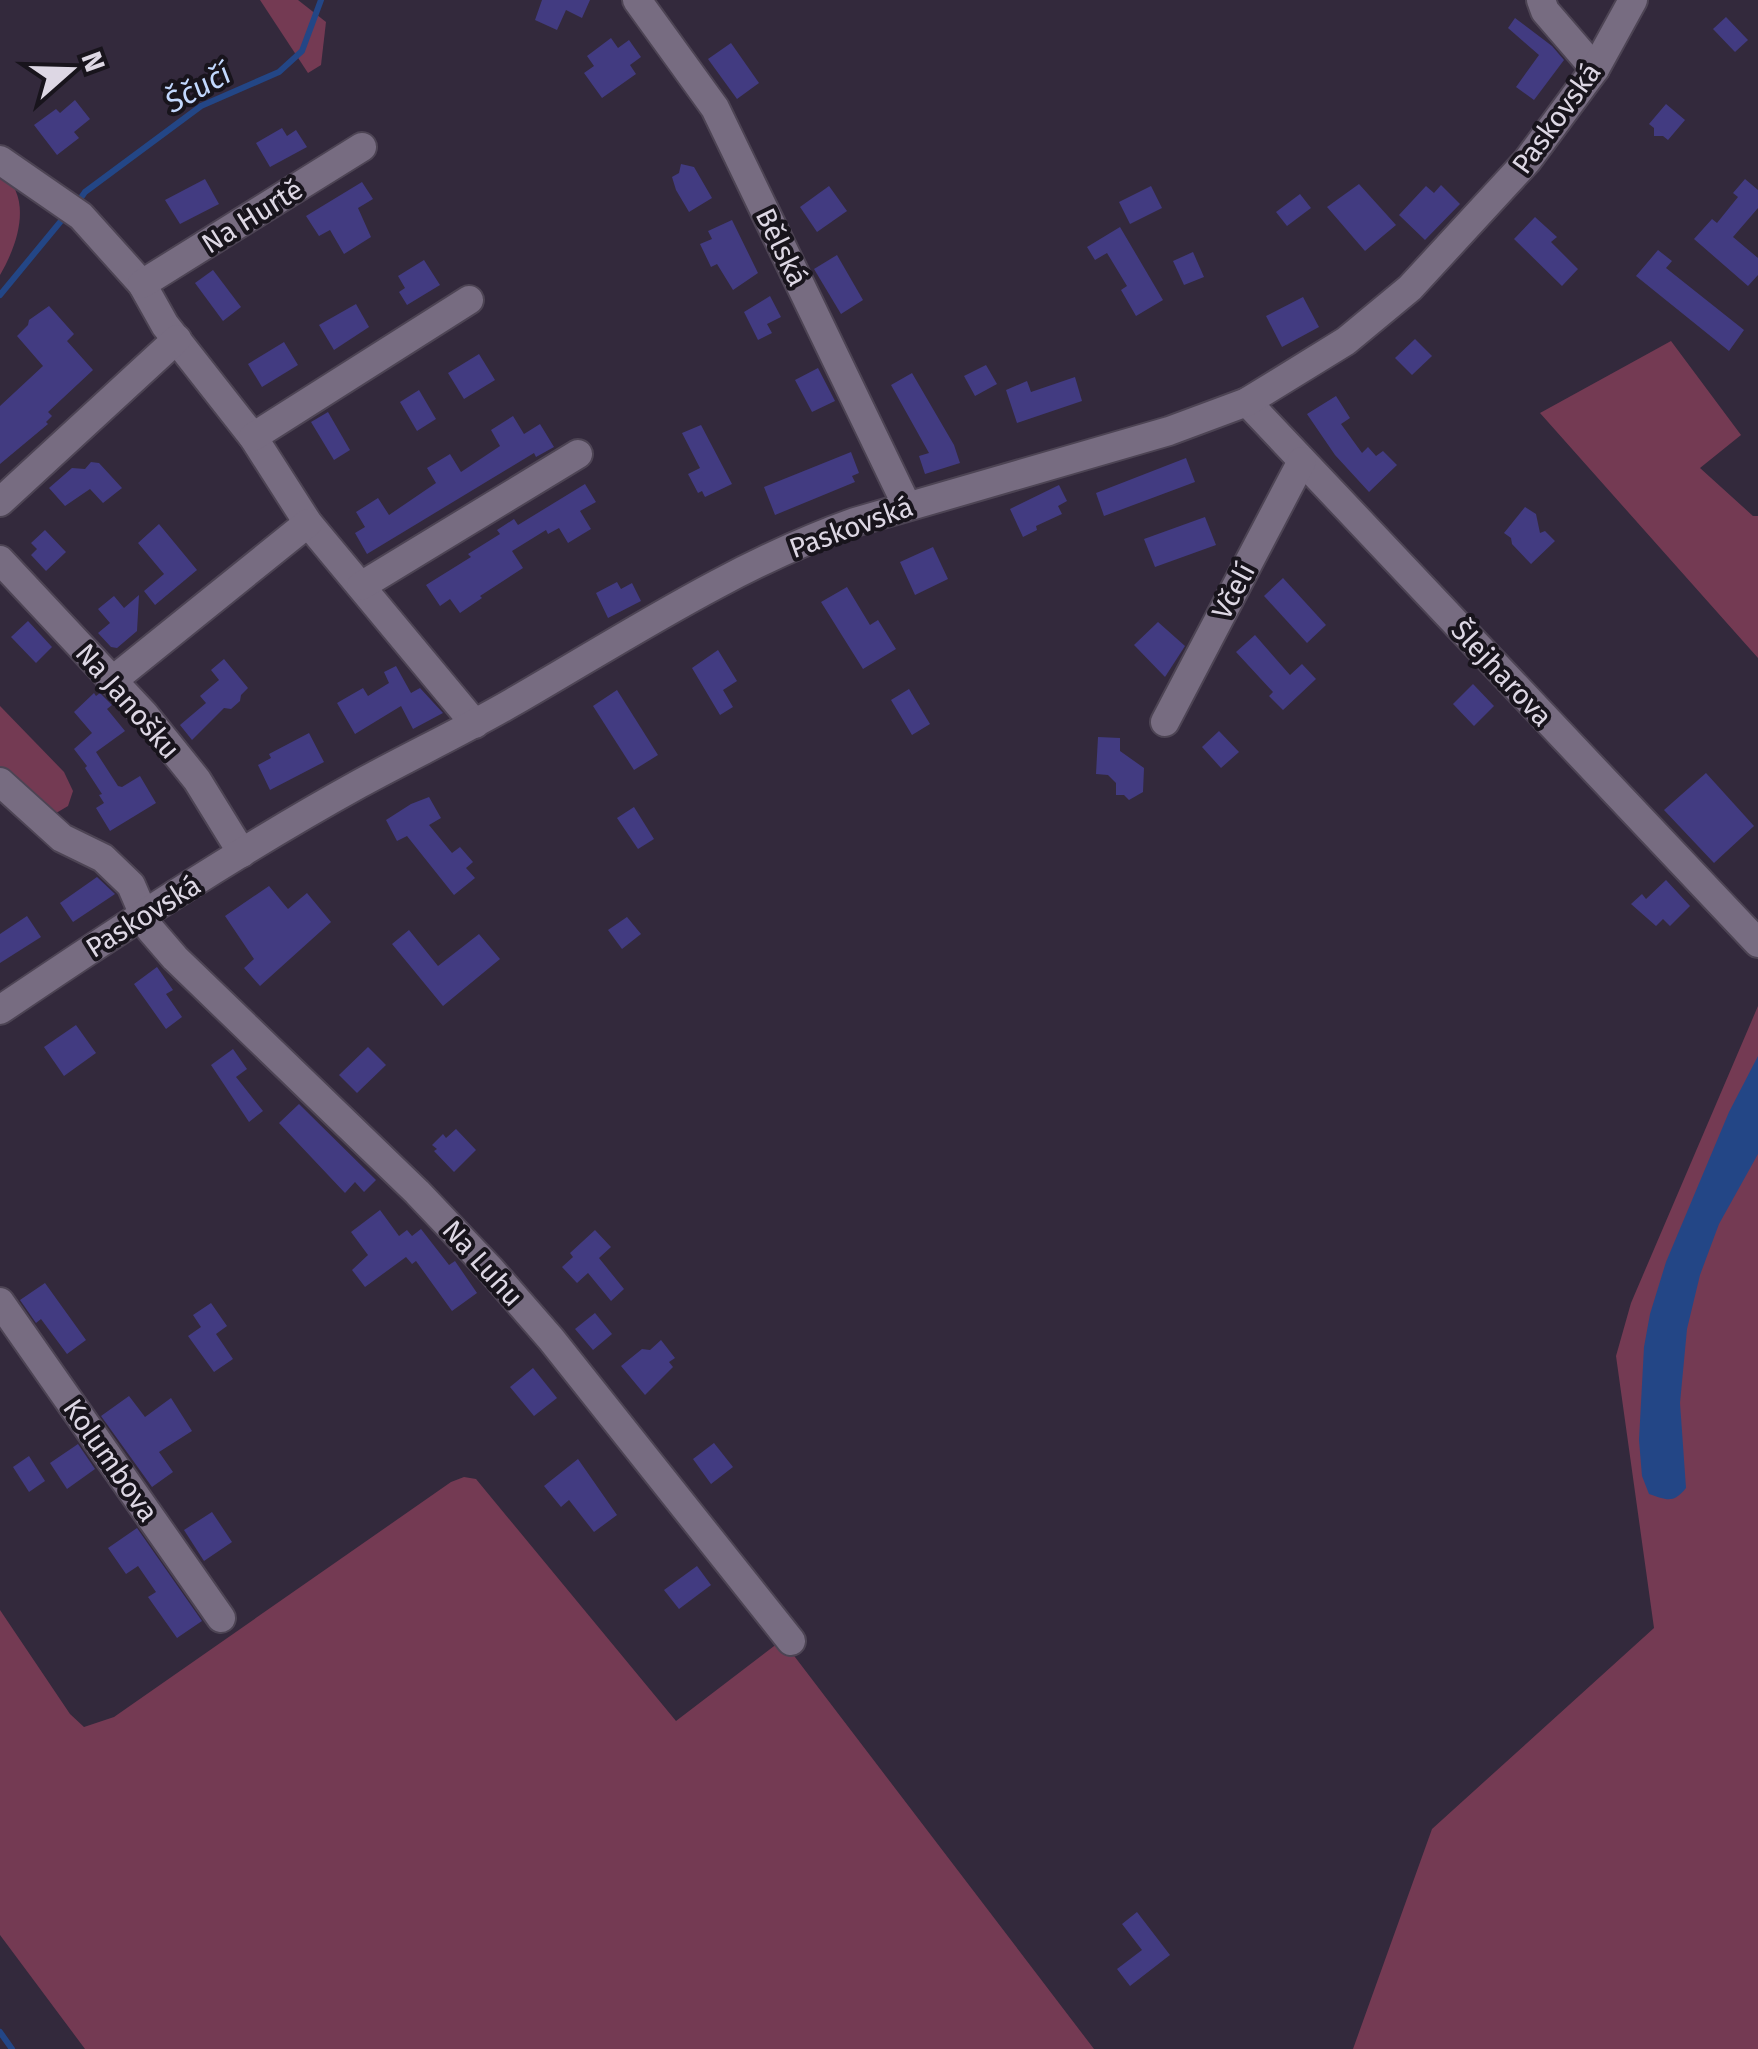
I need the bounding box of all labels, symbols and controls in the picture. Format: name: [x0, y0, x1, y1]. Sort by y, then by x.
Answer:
north arrow: [20, 20, 120, 120]
text: N: [74, 47, 112, 76]
water label: Ščučí: [158, 55, 239, 121]
street label: Paskovská: [1505, 56, 1608, 180]
street label: Na Hurtě: [196, 173, 309, 260]
street label: Bělská: [749, 203, 815, 292]
street label: Paskovská: [785, 490, 917, 565]
street label: Včelí: [1205, 557, 1262, 625]
street label: Šlejharova: [1444, 614, 1559, 733]
street label: Na Janošku: [69, 637, 187, 766]
street label: Paskovská: [80, 868, 207, 965]
street label: Na Luhu: [435, 1214, 530, 1313]
street label: Kolumbova: [56, 1393, 165, 1528]

